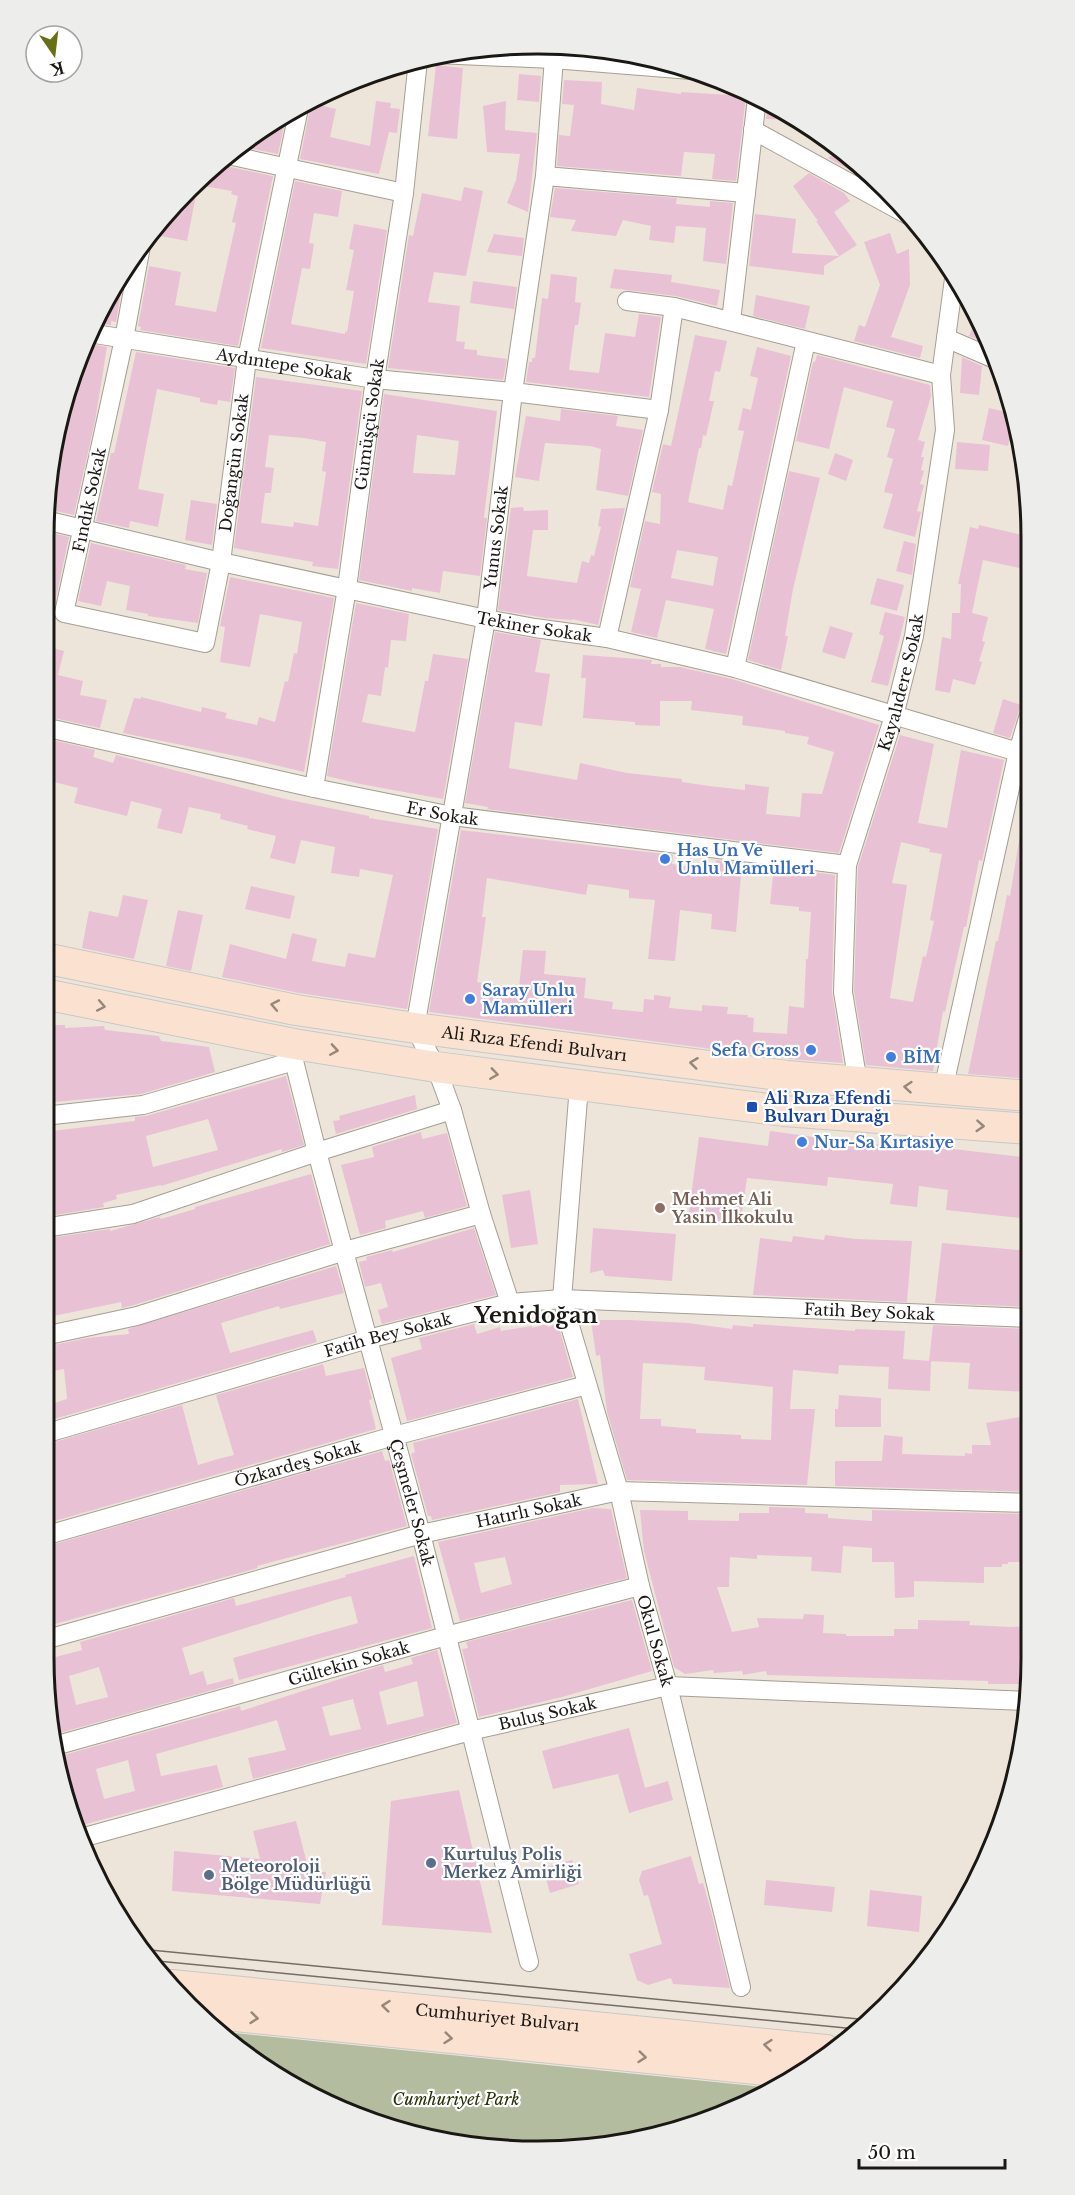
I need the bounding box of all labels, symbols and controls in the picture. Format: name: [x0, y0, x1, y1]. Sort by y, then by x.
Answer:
north arrow: [24, 24, 84, 84]
text: K: [48, 57, 66, 80]
street label: Aydıntepe Sokak: [214, 343, 354, 385]
street label: Gümüşçü Sokak: [350, 357, 388, 491]
street label: Doğangün Sokak: [215, 392, 253, 533]
street label: Fındık Sokak: [68, 445, 110, 554]
street label: Yunus Sokak: [479, 484, 512, 592]
street label: Tekiner Sokak: [475, 607, 594, 646]
street label: Kayalıdere Sokak: [874, 612, 927, 753]
street label: Er Sokak: [405, 797, 480, 829]
place label: Has Un Ve Unlu Mamülleri: [677, 840, 815, 878]
marker: Has Un Ve Unlu Mamülleri: [658, 852, 672, 866]
place label: Saray Unlu Mamülleri: [482, 980, 576, 1018]
marker: Saray Unlu Mamülleri: [463, 992, 477, 1006]
one-way arrow: [95, 999, 105, 1012]
one-way arrow: [270, 999, 280, 1012]
street label: Ali Rıza Efendi Bulvarı: [440, 1021, 629, 1065]
place label: Sefa Gross: [711, 1040, 799, 1060]
marker: Sefa Gross: [804, 1043, 818, 1057]
one-way arrow: [329, 1044, 338, 1056]
place label: BİM: [903, 1047, 941, 1067]
marker: BİM: [884, 1050, 898, 1064]
one-way arrow: [689, 1058, 698, 1070]
one-way arrow: [489, 1068, 498, 1080]
one-way arrow: [904, 1081, 913, 1094]
place label: Ali Rıza Efendi Bulvarı Durağı: [763, 1088, 891, 1126]
marker: Ali Rıza Efendi Bulvarı Durağı: [745, 1100, 759, 1114]
one-way arrow: [975, 1120, 984, 1133]
place label: Nur-Sa Kırtasiye: [814, 1132, 954, 1152]
marker: Nur-Sa Kırtasiye: [795, 1135, 809, 1149]
place label: Mehmet Ali Yasin İlkokulu: [671, 1189, 794, 1227]
marker: Mehmet Ali Yasin İlkokulu: [653, 1201, 667, 1215]
street label: Fatih Bey Sokak: [804, 1299, 936, 1324]
district label: Yenidoğan: [473, 1302, 598, 1329]
street label: Fatih Bey Sokak: [322, 1308, 454, 1361]
street label: Özkardeş Sokak: [232, 1436, 364, 1491]
street label: Çeşmeler Sokak: [386, 1436, 439, 1568]
street label: Hatırlı Sokak: [474, 1489, 584, 1532]
street label: Okul Sokak: [633, 1592, 678, 1689]
street label: Gültekin Sokak: [286, 1637, 412, 1690]
street label: Buluş Sokak: [497, 1692, 599, 1734]
place label: Kurtuluş Polis Merkez Amirliği: [443, 1844, 582, 1882]
place label: Meteoroloji Bölge Müdürlüğü: [221, 1856, 372, 1894]
marker: Kurtuluş Polis Merkez Amirliği: [424, 1856, 438, 1870]
marker: Meteoroloji Bölge Müdürlüğü: [202, 1868, 216, 1882]
street label: Cumhuriyet Bulvarı: [414, 1999, 581, 2036]
one-way arrow: [381, 2001, 390, 2013]
one-way arrow: [250, 2011, 259, 2024]
one-way arrow: [444, 2031, 453, 2044]
one-way arrow: [763, 2039, 772, 2052]
one-way arrow: [638, 2050, 647, 2063]
park label: Cumhuriyet Park: [393, 2089, 519, 2109]
scale bar: [859, 2132, 1004, 2170]
text: 50 m: [868, 2142, 916, 2164]

